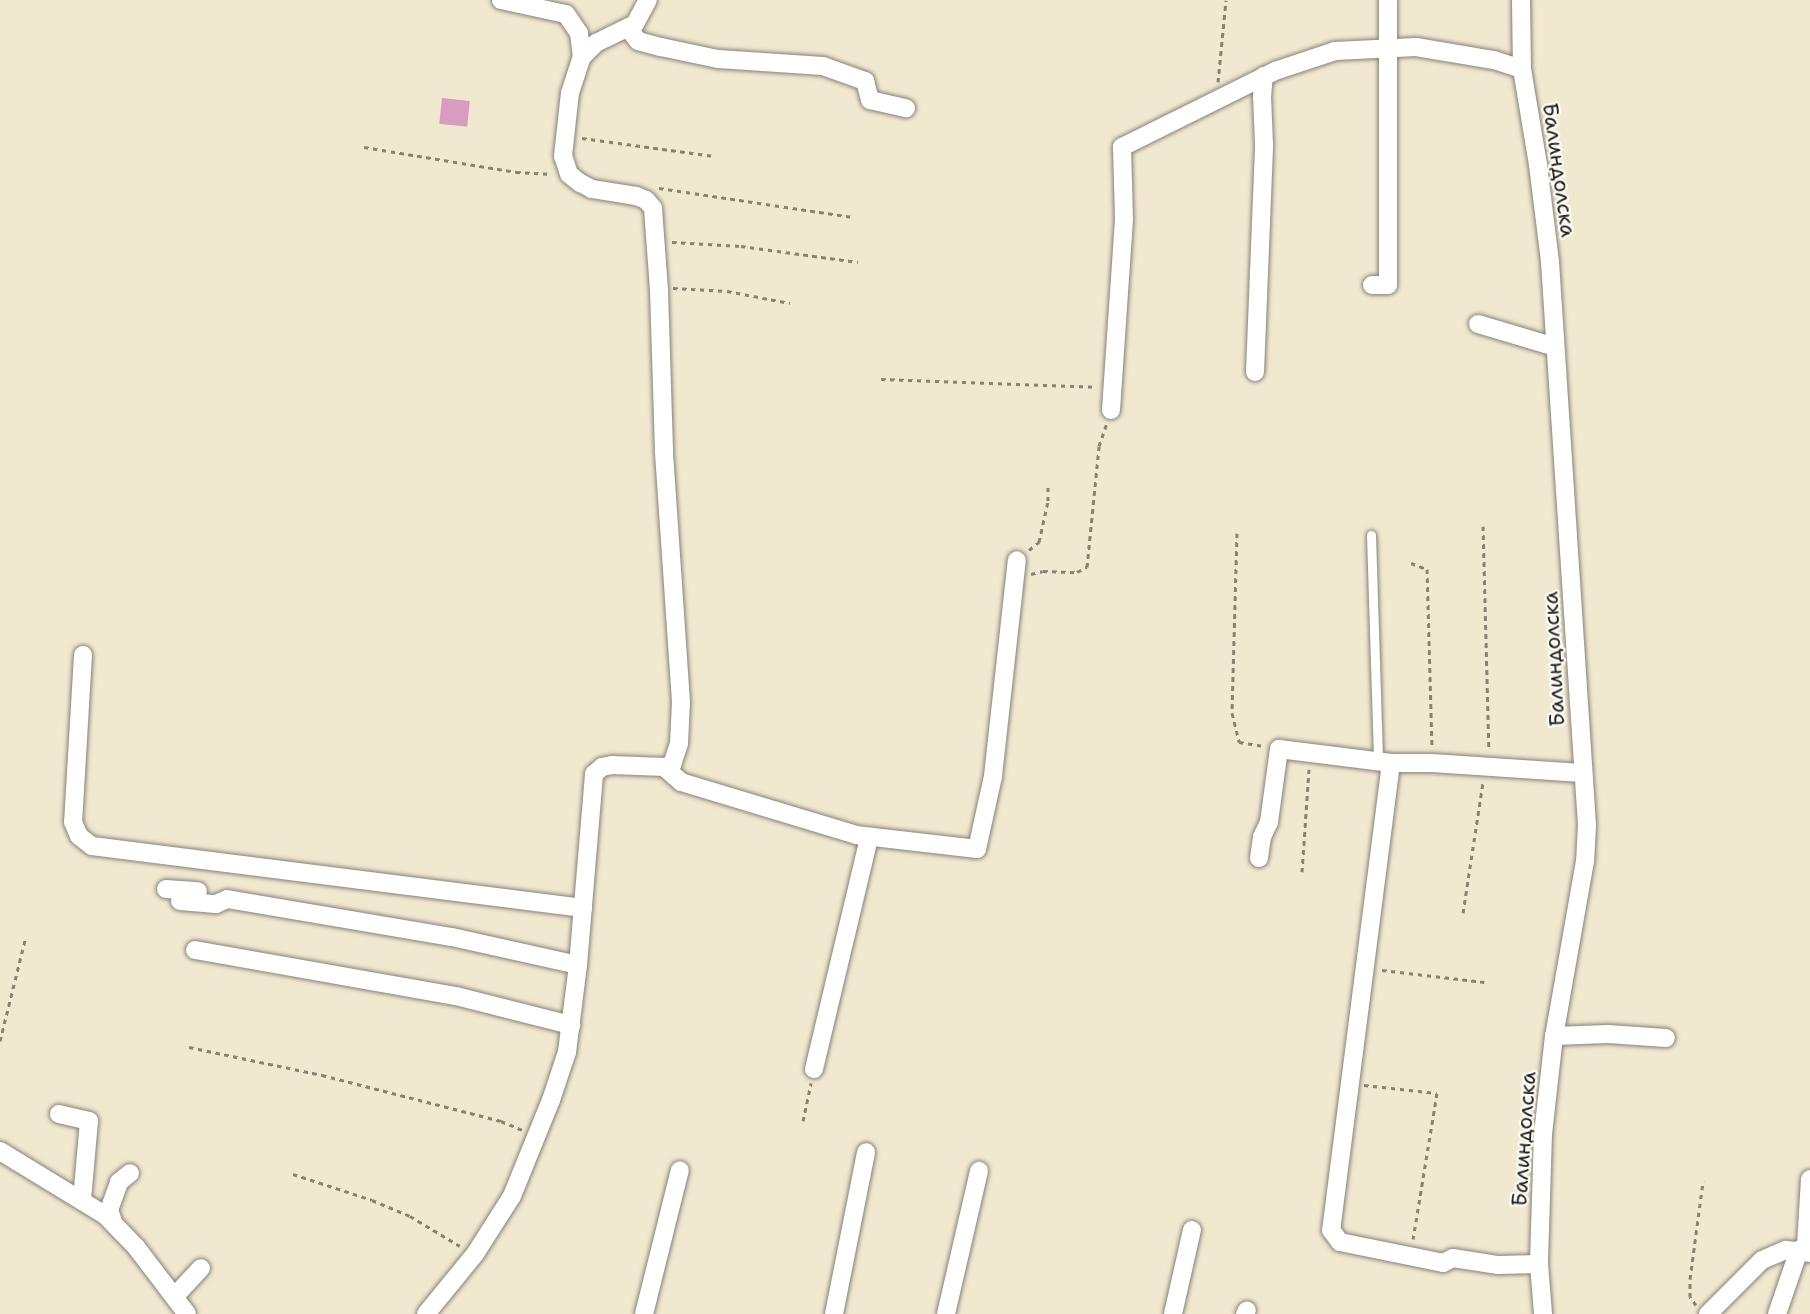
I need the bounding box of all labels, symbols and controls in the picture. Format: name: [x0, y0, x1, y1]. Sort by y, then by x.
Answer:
street label: Балиндолска: [1537, 101, 1581, 239]
street label: Балиндолска: [1538, 591, 1570, 727]
street label: Балиндолска: [1507, 1071, 1541, 1207]

